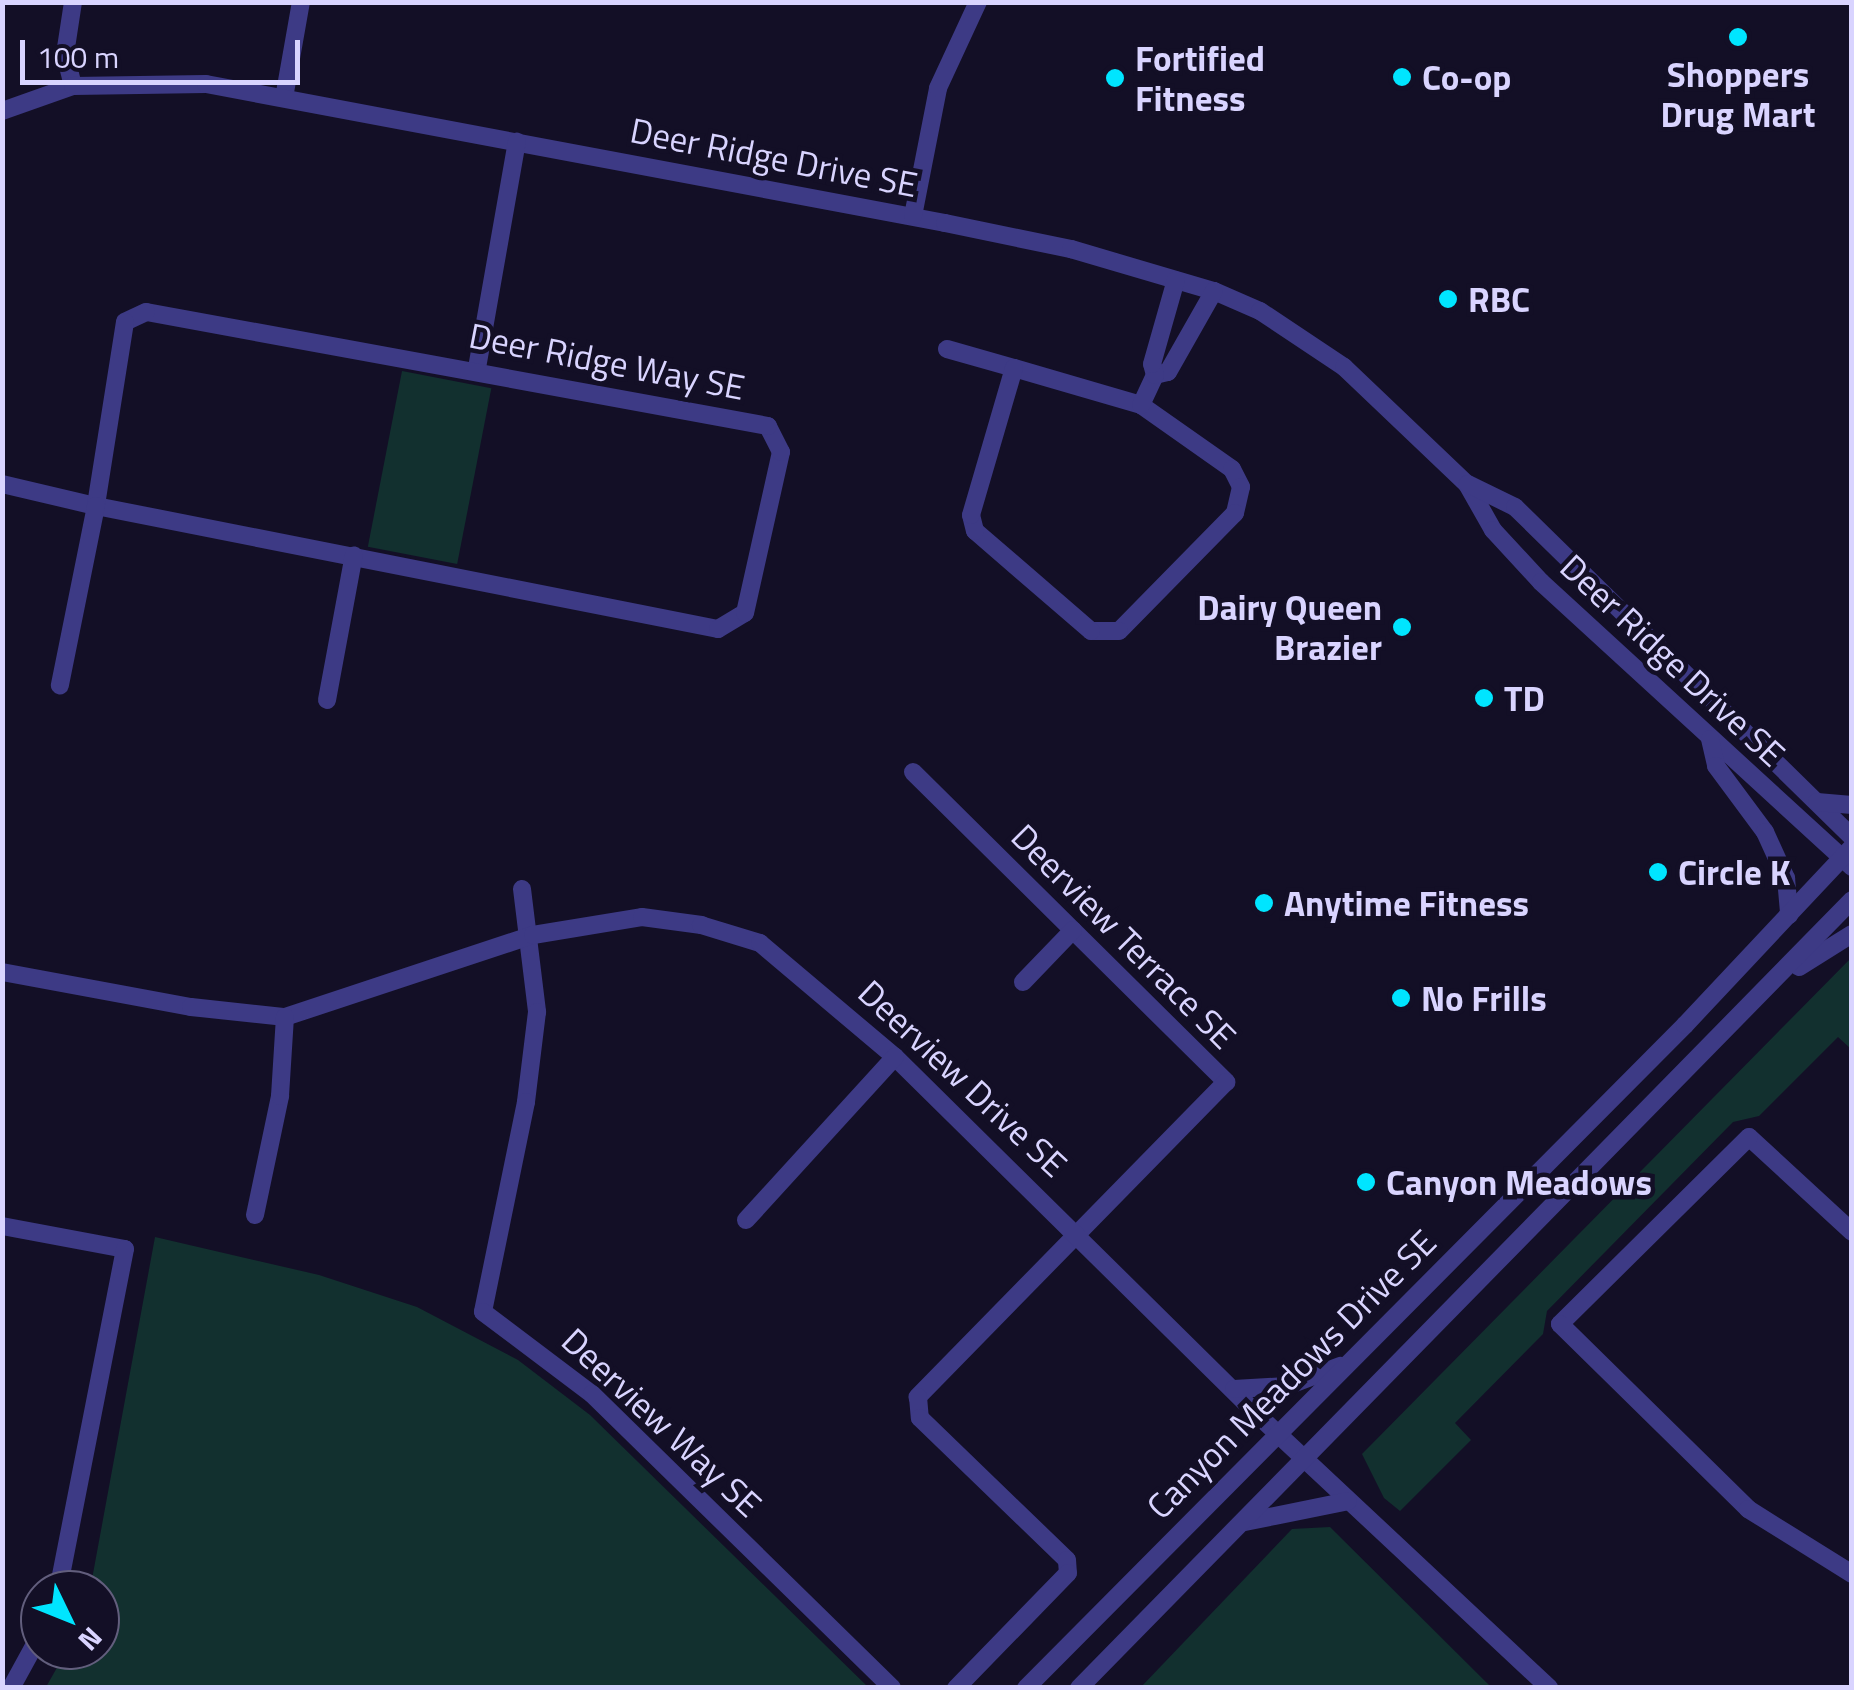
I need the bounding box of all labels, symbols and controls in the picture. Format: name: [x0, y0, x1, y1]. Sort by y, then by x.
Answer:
scale bar: [25, 20, 305, 82]
marker: Shoppers Drug Mart: [1727, 26, 1749, 48]
text: 100 m: [37, 34, 119, 80]
place label: Fortified Fitness: [1135, 37, 1265, 119]
place label: Shoppers Drug Mart: [1661, 53, 1815, 135]
place label: Co-op: [1422, 56, 1511, 98]
marker: Co-op: [1391, 66, 1413, 88]
marker: Fortified Fitness: [1104, 67, 1126, 89]
street label: Deer Ridge Drive SE: [627, 109, 921, 205]
place label: RBC: [1468, 278, 1530, 320]
marker: RBC: [1437, 288, 1459, 310]
street label: Deer Ridge Way SE: [466, 314, 748, 408]
street label: Deer Ridge Drive SE: [1552, 545, 1794, 775]
place label: Dairy Queen Brazier: [1197, 586, 1382, 668]
marker: Dairy Queen Brazier: [1391, 616, 1413, 638]
place label: TD: [1504, 677, 1545, 719]
marker: TD: [1473, 687, 1495, 709]
street label: Deerview Terrace SE: [1003, 815, 1245, 1057]
place label: Circle K: [1678, 851, 1790, 893]
marker: Circle K: [1647, 861, 1669, 883]
place label: Anytime Fitness: [1284, 882, 1529, 924]
marker: Anytime Fitness: [1253, 892, 1275, 914]
street label: Deerview Drive SE: [850, 971, 1076, 1185]
place label: No Frills: [1421, 977, 1547, 1019]
marker: No Frills: [1390, 987, 1412, 1009]
place label: Canyon Meadows: [1386, 1161, 1652, 1203]
marker: Canyon Meadows: [1355, 1171, 1377, 1193]
street label: Canyon Meadows Drive SE: [1138, 1221, 1444, 1527]
street label: Deerview Way SE: [554, 1319, 770, 1525]
north arrow: [20, 1570, 120, 1670]
text: N: [69, 1618, 113, 1661]

